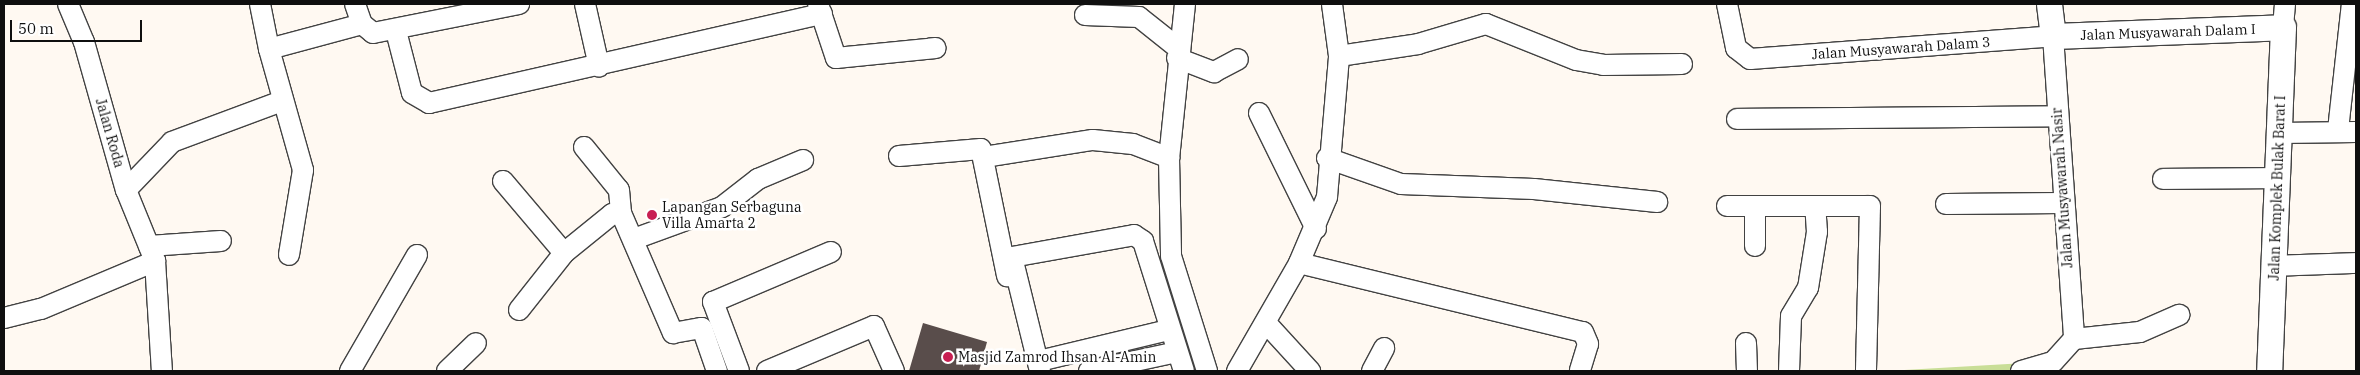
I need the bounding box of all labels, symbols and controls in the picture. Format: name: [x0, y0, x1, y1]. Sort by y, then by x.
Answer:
scale bar: [12, 10, 145, 42]
text: 50 m: [18, 19, 54, 38]
street label: Jalan Musyawarah Dalam I: [2080, 21, 2256, 43]
street label: Jalan Musyawarah Dalam 3: [1811, 33, 1991, 63]
street label: Jalan Komplek Bulak Barat I: [2265, 95, 2289, 281]
street label: Jalan Roda: [92, 96, 128, 170]
street label: Jalan Musyawarah Nasir: [2048, 107, 2076, 269]
place label: Lapangan Serbaguna Villa Amarta 2: [662, 199, 802, 232]
marker: Lapangan Serbaguna Villa Amarta 2: [646, 209, 658, 221]
place label: Masjid Zamrod Ihsan Al-Amin: [958, 349, 1156, 365]
marker: Masjid Zamrod Ihsan Al-Amin: [942, 351, 954, 363]

